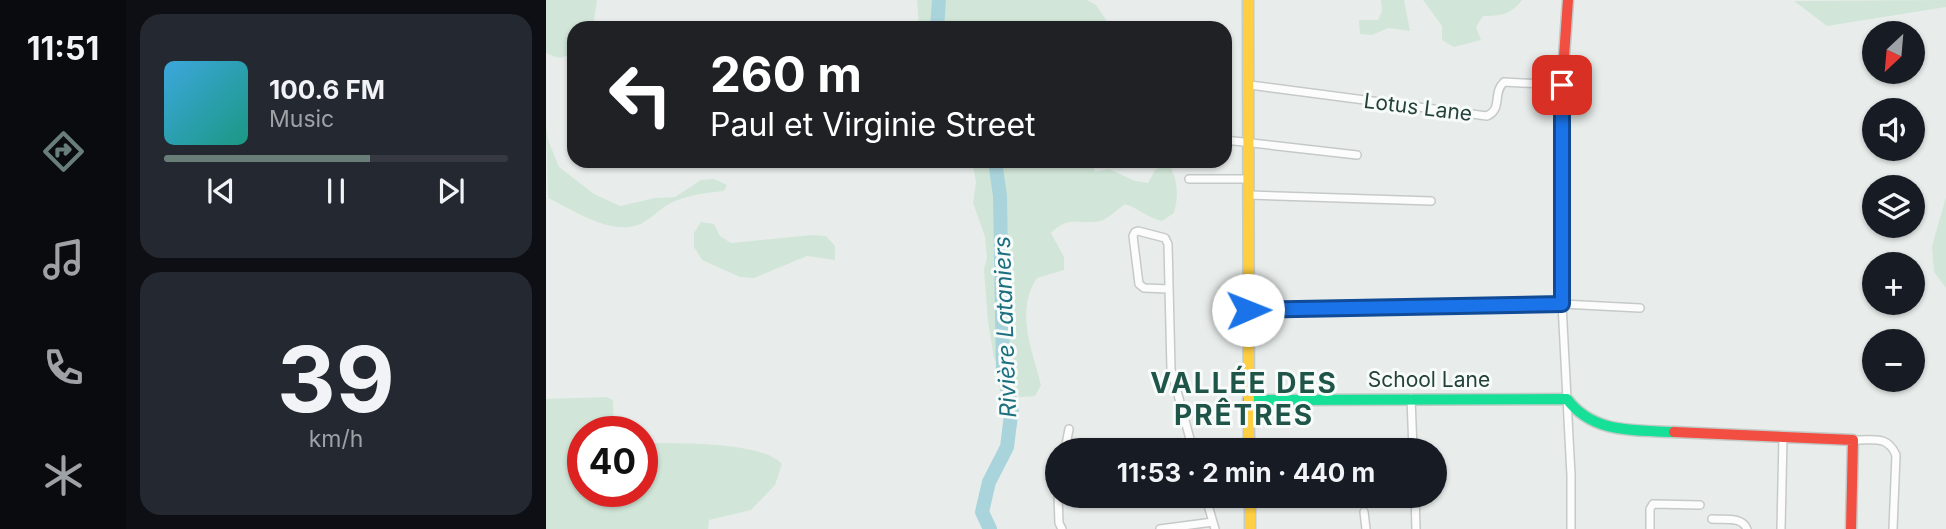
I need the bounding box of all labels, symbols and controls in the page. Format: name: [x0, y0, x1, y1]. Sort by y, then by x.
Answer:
north arrow: [1862, 21, 1925, 84]
map controls: [1862, 21, 1925, 392]
text: 11:51: [27, 29, 99, 68]
text: 260 m: [710, 45, 862, 104]
icon: left: [595, 49, 686, 140]
pin: [1532, 55, 1592, 115]
icon: arrive: [1543, 66, 1581, 104]
text: 100.6 FM: [269, 74, 385, 105]
street label: Lotus Lane: [1362, 88, 1474, 126]
button: sound: [1862, 98, 1925, 161]
text: Music: [269, 105, 334, 133]
text: Paul et Virginie Street: [710, 105, 1036, 144]
icon: directions: [39, 127, 88, 176]
icon: previous: [202, 172, 240, 210]
icon: pause: [317, 172, 355, 210]
icon: next: [432, 172, 470, 210]
button: layers: [1862, 175, 1925, 238]
icon: music: [39, 235, 88, 284]
water label: Rivière Lataniers: [988, 236, 1022, 418]
button: +: [1862, 252, 1925, 315]
position arrow: [1211, 273, 1285, 347]
text: 39: [277, 324, 395, 434]
button: −: [1862, 329, 1925, 392]
icon: phone: [39, 343, 88, 392]
district label: VALLÉE DES PRÊTRES: [1150, 365, 1338, 432]
street label: School Lane: [1368, 367, 1490, 392]
speed limit sign: 40: [567, 416, 658, 507]
text: km/h: [309, 425, 363, 453]
icon: climate: [39, 451, 88, 500]
text: 11:53 · 2 min · 440 m: [1117, 457, 1375, 488]

